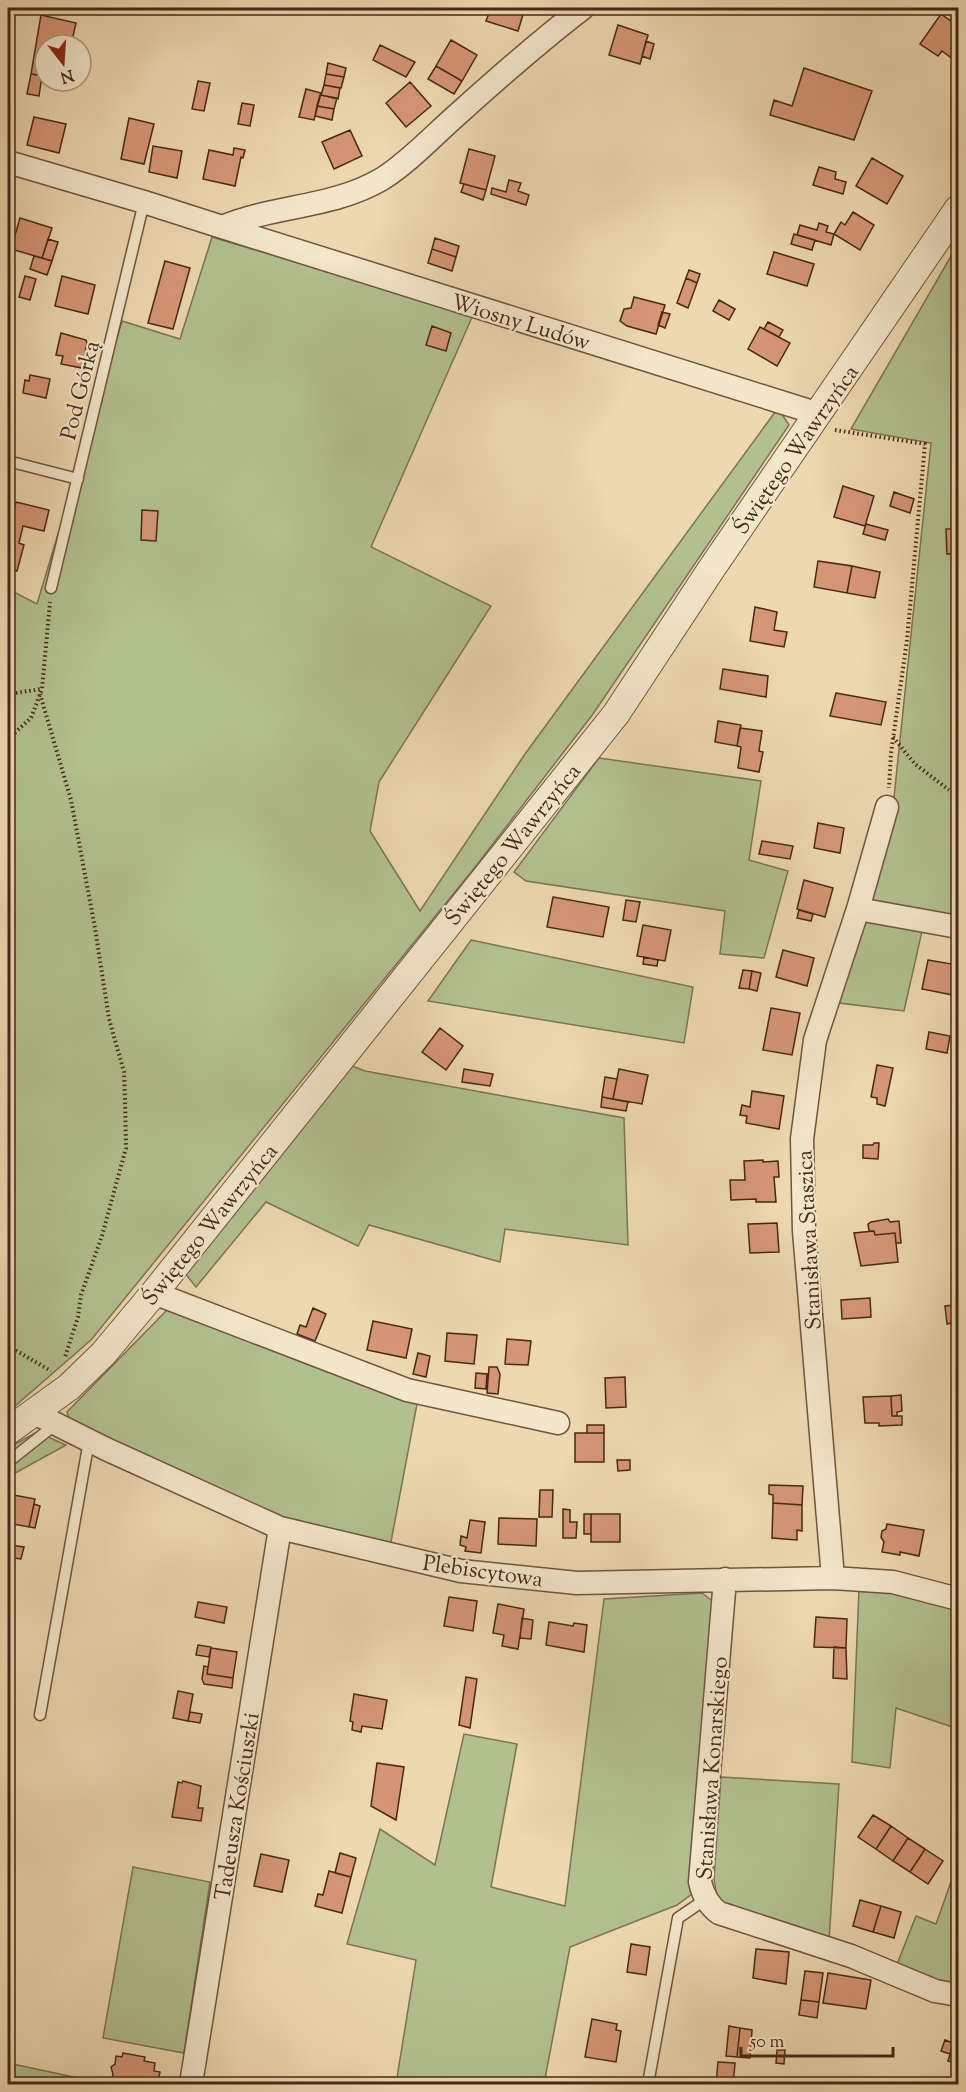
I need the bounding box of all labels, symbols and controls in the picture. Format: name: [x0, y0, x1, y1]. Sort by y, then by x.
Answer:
north arrow: [33, 33, 93, 93]
text: N: [57, 62, 76, 88]
street label: Wiosny Ludów: [447, 288, 594, 360]
street label: Pod Górką: [54, 338, 110, 444]
street label: Świętego Wawrzyńca: [726, 359, 868, 542]
street label: Świętego Wawrzyńca: [438, 757, 590, 934]
street label: Świętego Wawrzyńca: [135, 1137, 287, 1314]
street label: Stanisława Staszica: [790, 1149, 832, 1331]
street label: Plebiscytowa: [420, 1549, 545, 1597]
street label: Stanisława Konarskiego: [690, 1656, 738, 1881]
street label: Tadeusza Kościuszki: [208, 1710, 270, 1903]
scale bar: [741, 2020, 892, 2058]
text: 50 m: [749, 2030, 785, 2056]

